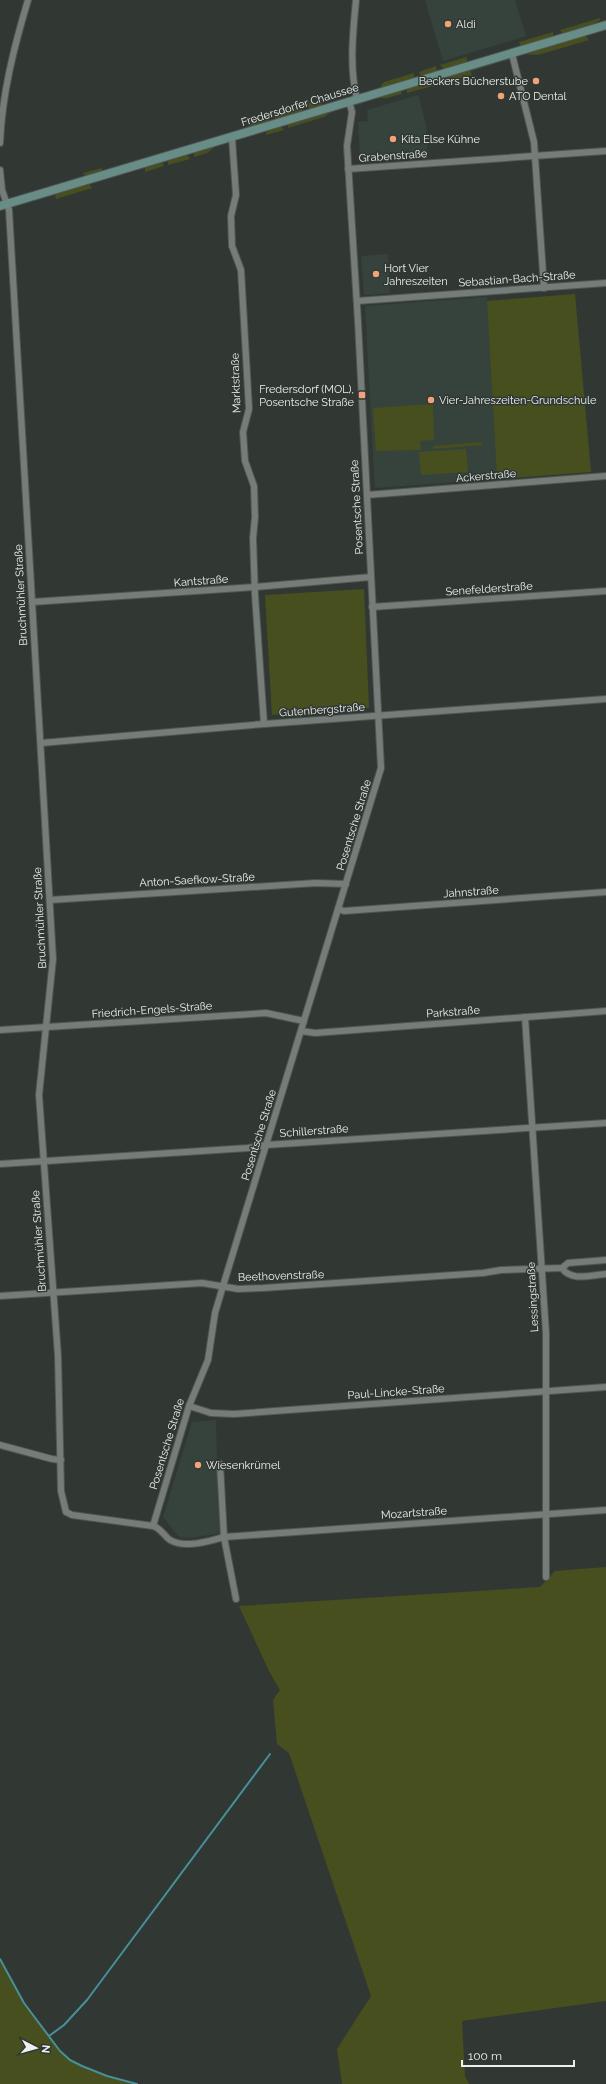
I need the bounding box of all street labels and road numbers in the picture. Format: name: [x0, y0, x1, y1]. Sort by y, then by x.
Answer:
street label: Fredersdorfer Chaussee: [240, 81, 361, 129]
street label: Grabenstraße: [358, 147, 428, 165]
street label: Sebastian-Bach-Straße: [458, 268, 577, 290]
street label: Marktstraße: [228, 352, 244, 413]
street label: Posentsche Straße: [348, 459, 366, 555]
street label: Ackerstraße: [455, 467, 517, 485]
street label: Bruchmühler Straße: [12, 543, 30, 646]
street label: Kantstraße: [173, 573, 229, 589]
street label: Senefelderstraße: [445, 579, 534, 599]
street label: Gutenbergstraße: [279, 700, 366, 719]
street label: Posentsche Straße: [334, 777, 374, 872]
street label: Bruchmühler Straße: [31, 866, 49, 969]
street label: Anton-Saefkow-Straße: [139, 870, 256, 890]
street label: Jahnstraße: [443, 884, 500, 900]
street label: Friedrich-Engels-Straße: [91, 999, 213, 1021]
street label: Parkstraße: [426, 1004, 481, 1020]
street label: Posentsche Straße: [239, 1087, 279, 1182]
street label: Schillerstraße: [279, 1122, 349, 1140]
street label: Bruchmühler Straße: [29, 1189, 49, 1292]
street label: Lessingstraße: [525, 1261, 541, 1332]
street label: Beethovenstraße: [238, 1268, 325, 1284]
street label: Paul-Lincke-Straße: [347, 1382, 446, 1402]
street label: Posentsche Straße: [147, 1396, 187, 1491]
street label: Mozartstraße: [380, 1504, 448, 1522]

